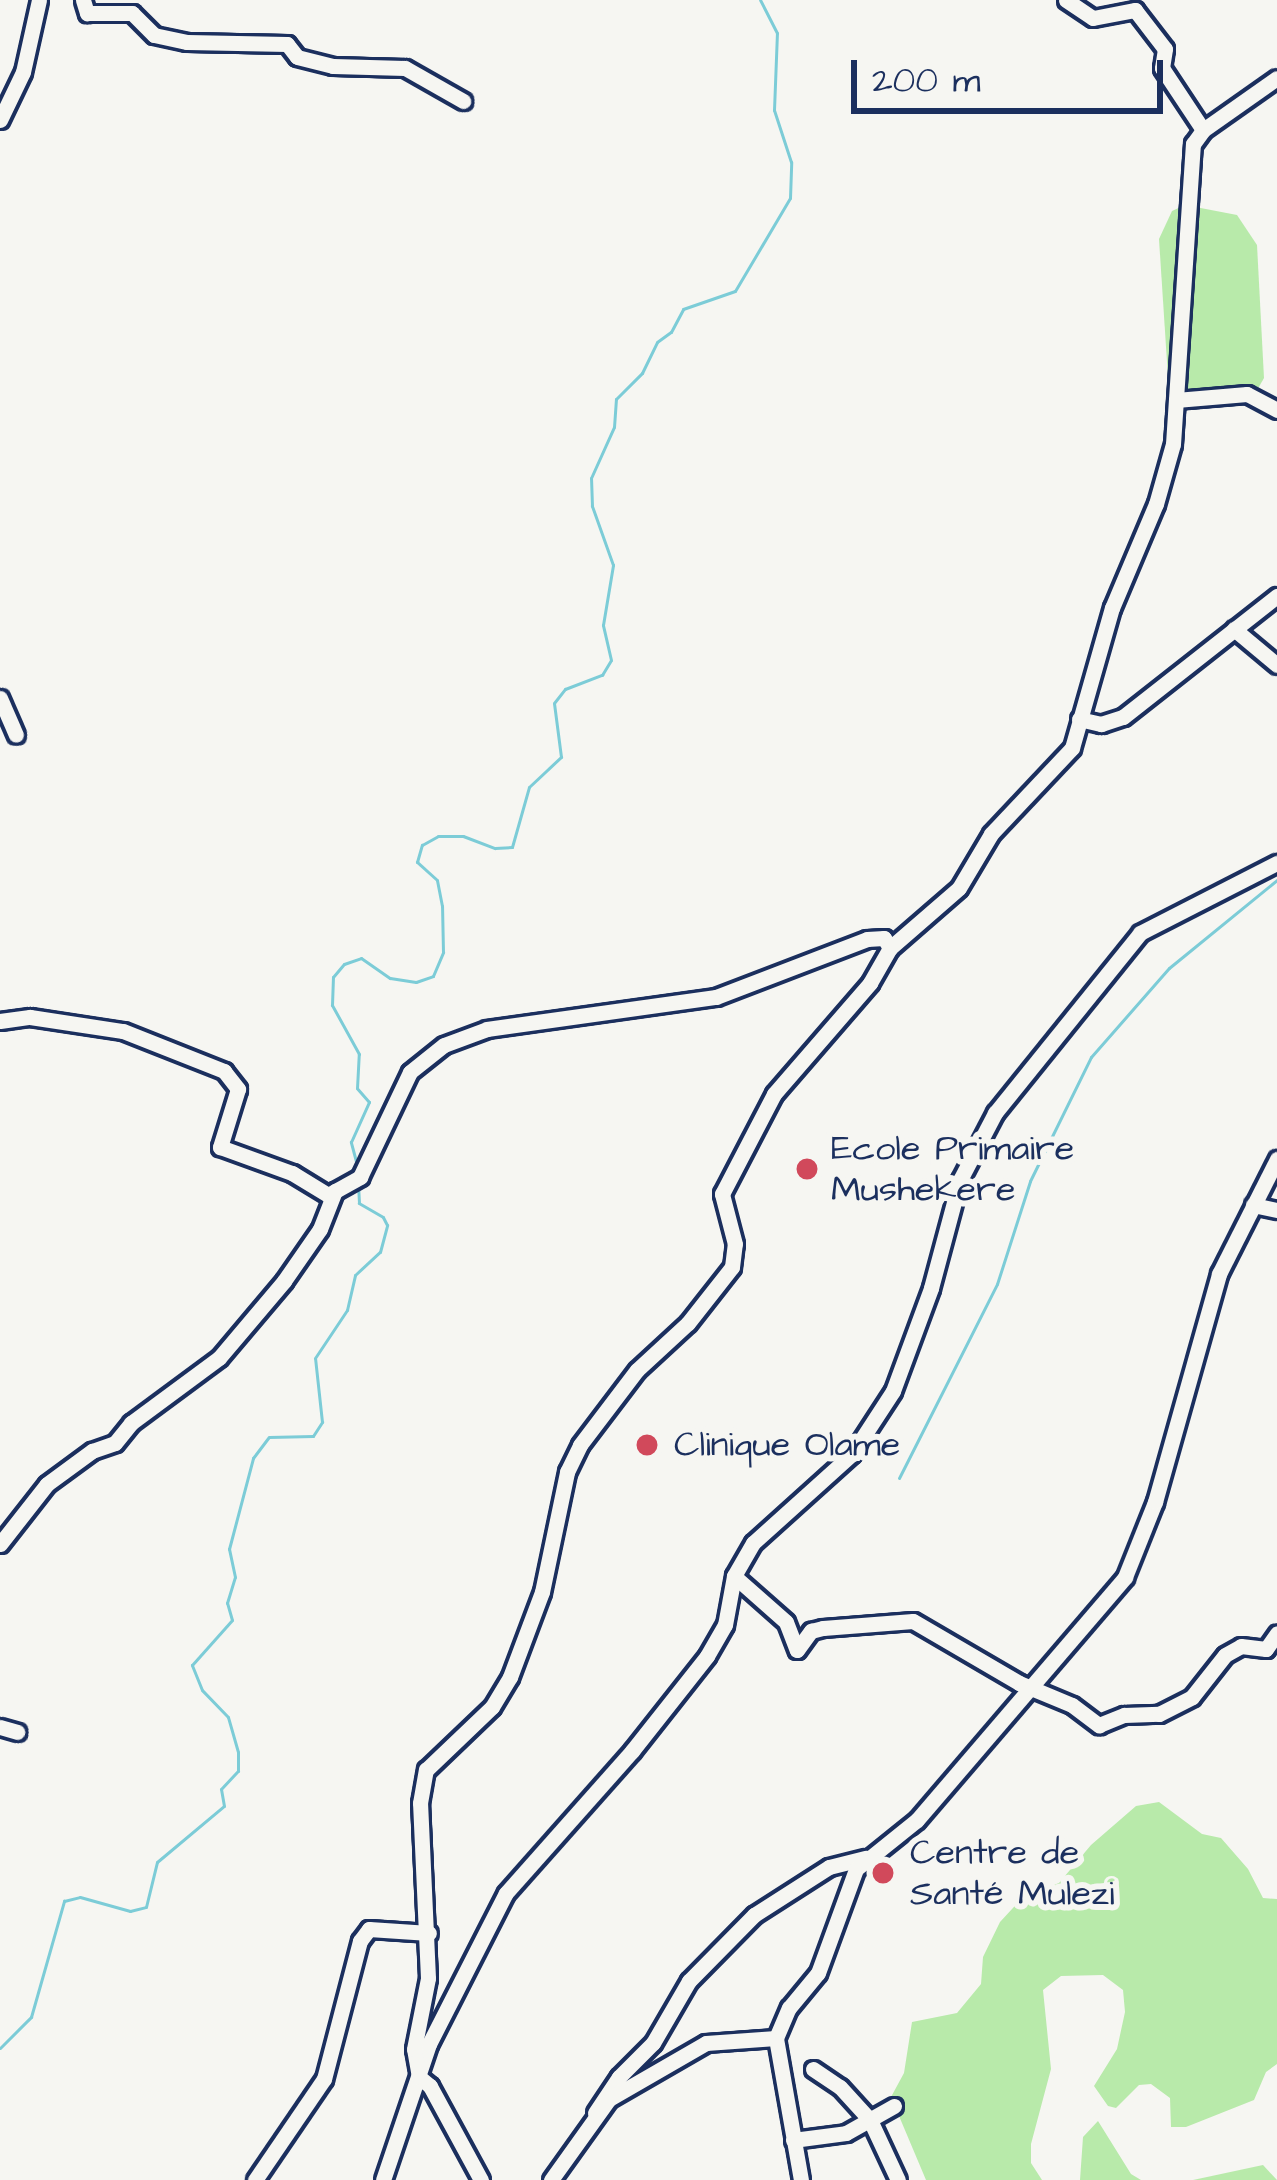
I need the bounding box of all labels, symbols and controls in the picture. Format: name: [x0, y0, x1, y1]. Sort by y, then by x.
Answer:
scale bar: [857, 36, 1169, 110]
text: 200 m: [872, 55, 980, 106]
place label: Ecole Primaire Mushekere: [831, 1126, 1074, 1211]
marker: Ecole Primaire Mushekere: [794, 1156, 820, 1182]
place label: Clinique Olame: [674, 1423, 900, 1467]
marker: Clinique Olame: [631, 1429, 663, 1461]
place label: Centre de Santé Mulezi: [910, 1830, 1114, 1915]
marker: Centre de Santé Mulezi: [867, 1857, 899, 1889]

